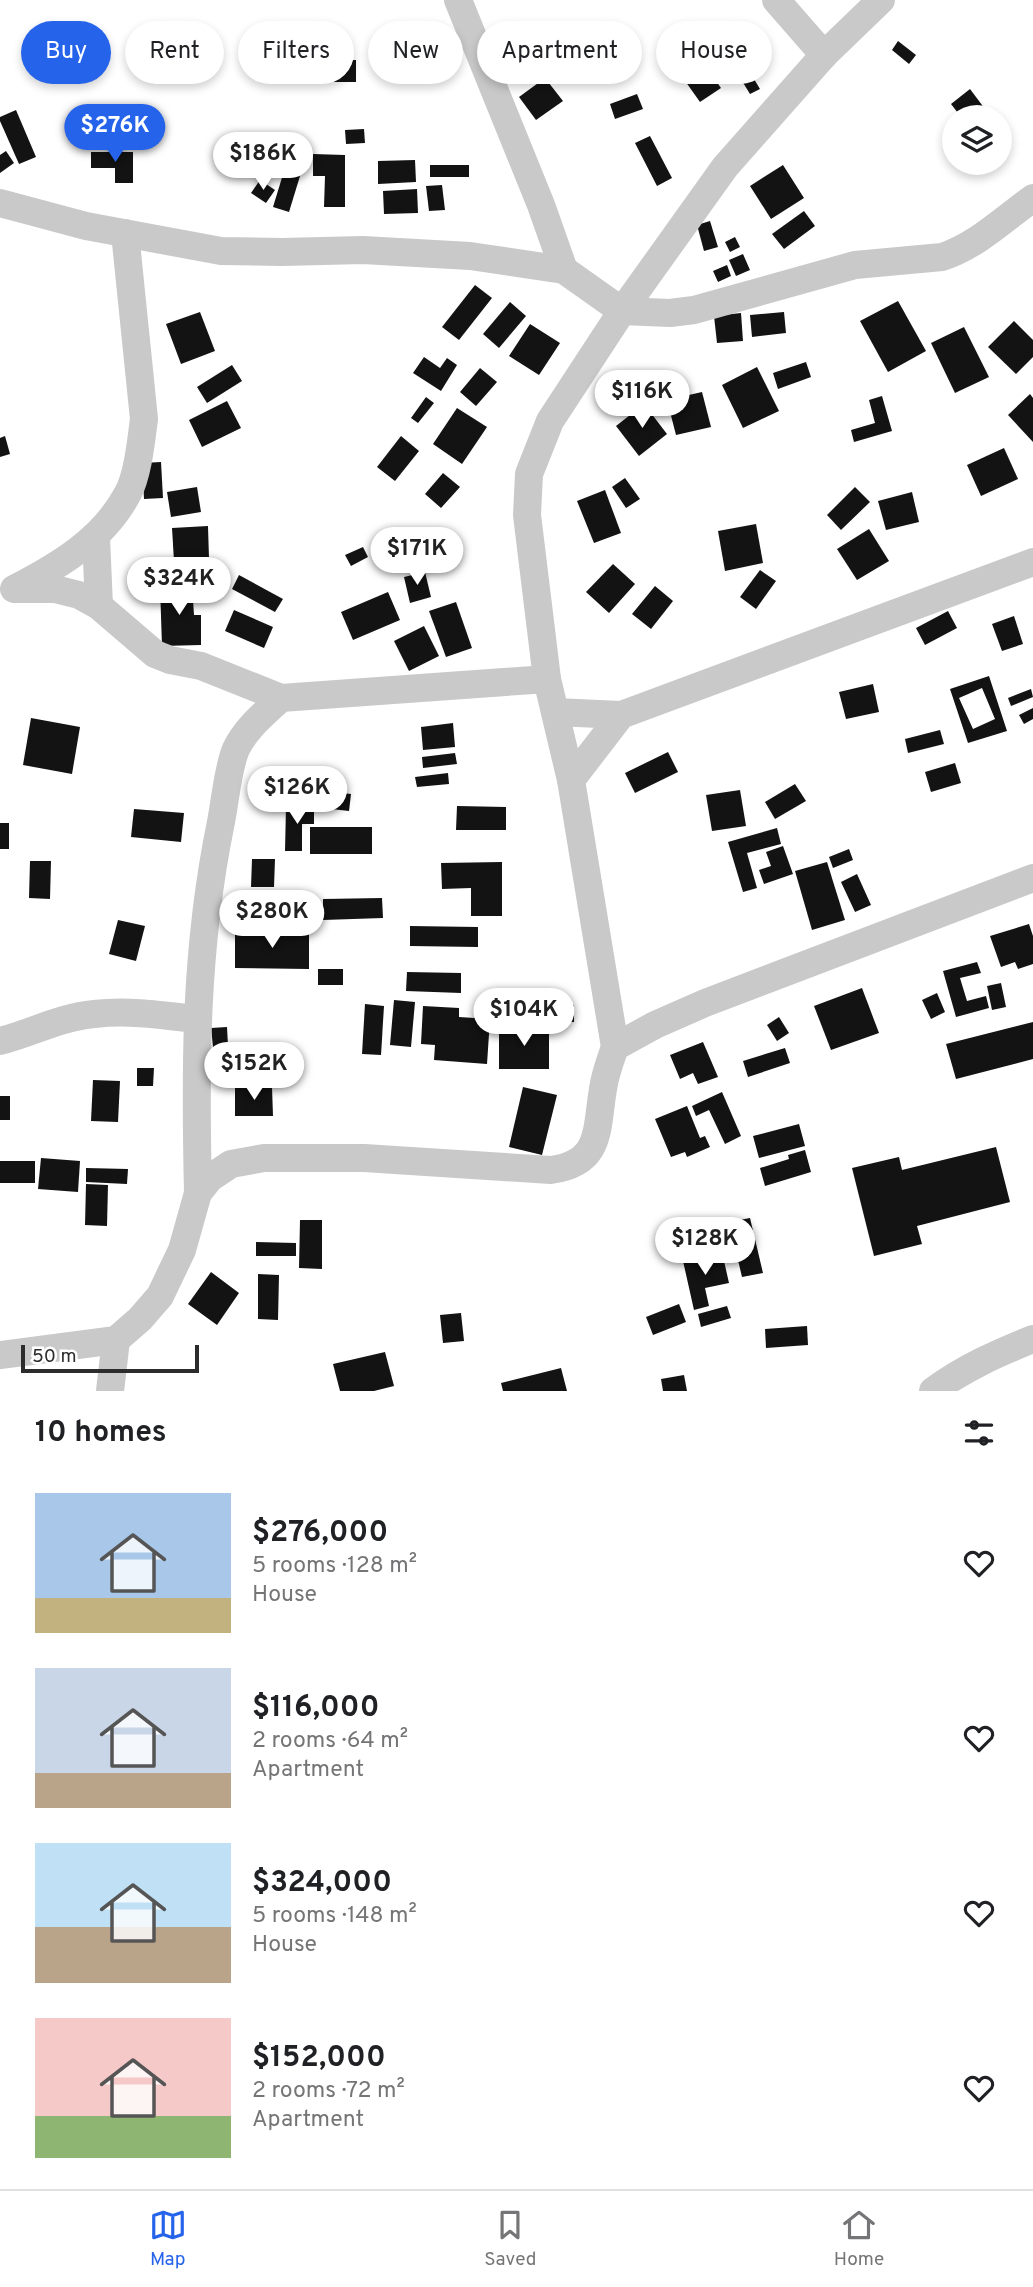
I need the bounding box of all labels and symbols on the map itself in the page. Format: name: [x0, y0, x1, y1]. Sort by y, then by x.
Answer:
pin: $276K: [66, 104, 164, 164]
pin: $186K: [214, 132, 312, 192]
pin: $116K: [593, 370, 691, 430]
pin: $171K: [368, 528, 466, 587]
pin: $324K: [130, 558, 228, 617]
pin: $126K: [248, 766, 346, 826]
pin: $280K: [223, 890, 321, 950]
pin: $104K: [475, 988, 573, 1048]
pin: $152K: [205, 1042, 303, 1102]
pin: $128K: [656, 1218, 754, 1277]
scale bar: [21, 1342, 200, 1374]

